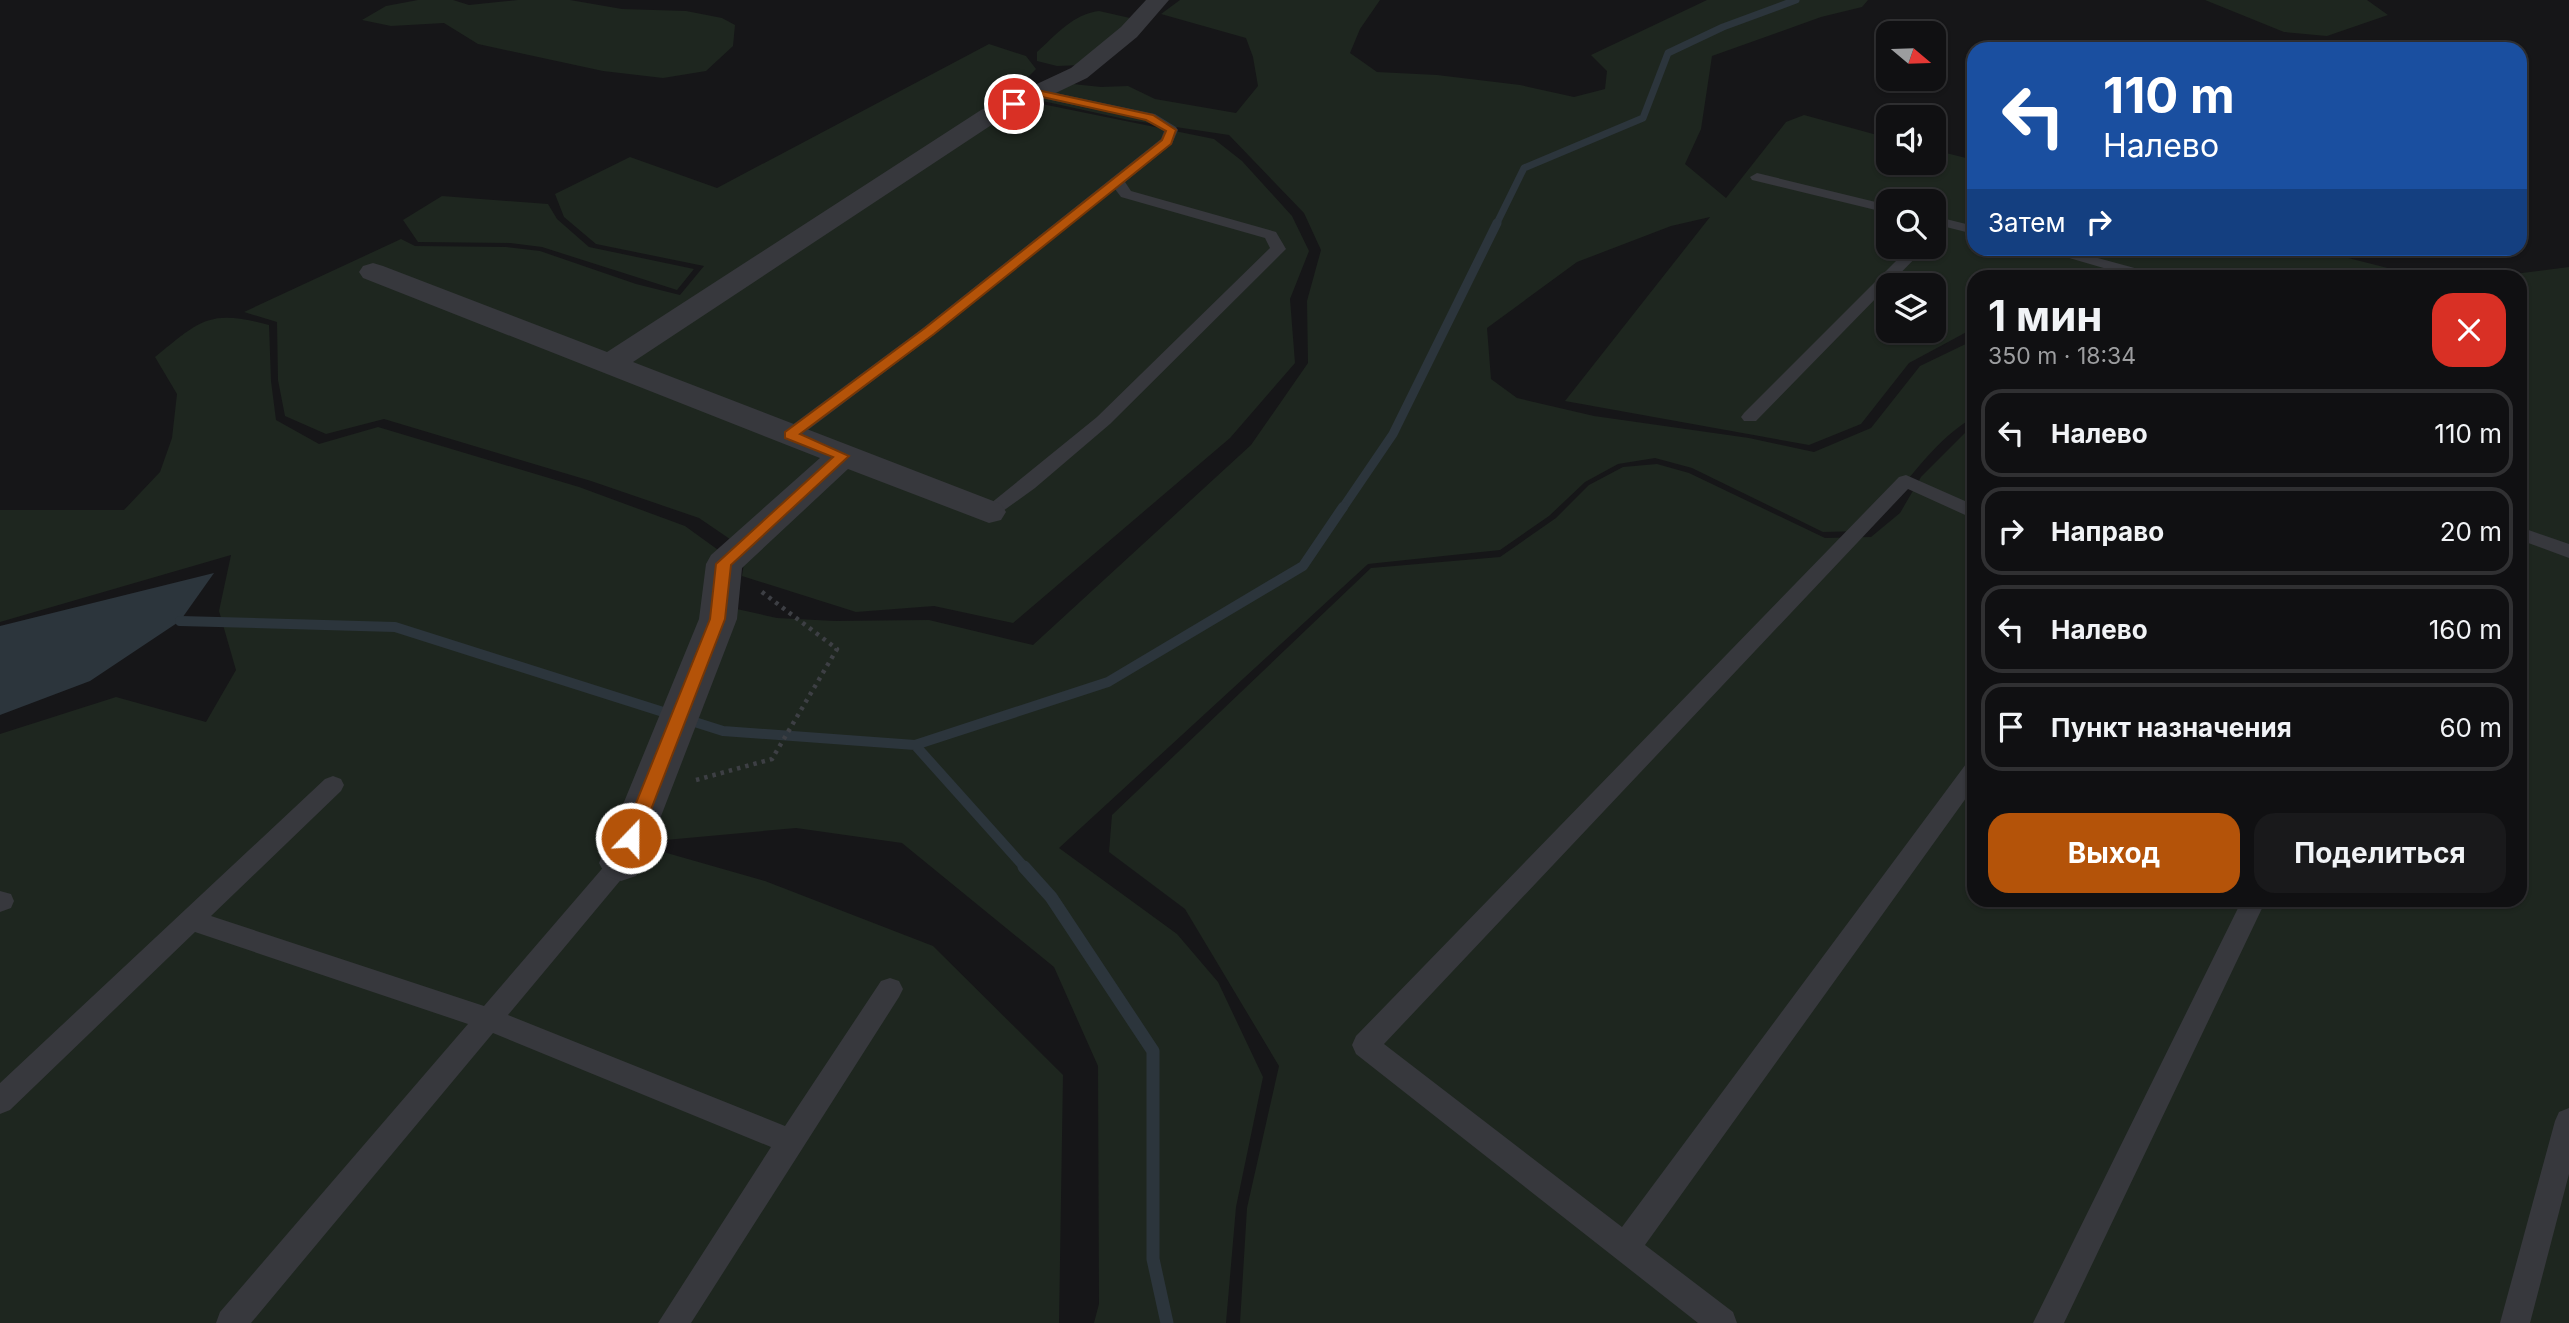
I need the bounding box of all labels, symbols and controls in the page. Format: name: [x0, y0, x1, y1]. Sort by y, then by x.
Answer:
north arrow: [1876, 21, 1946, 91]
map controls: [1876, 21, 1946, 343]
text: 110 m: [2103, 66, 2235, 125]
icon: left: [1988, 70, 2079, 161]
pin: [984, 74, 1044, 134]
icon: arrive: [995, 85, 1033, 123]
button: sound: [1876, 105, 1946, 175]
text: Налево: [2103, 126, 2219, 165]
button: search: [1876, 189, 1946, 259]
icon: right: [2080, 203, 2118, 241]
text: Затем: [1988, 207, 2066, 238]
button: layers: [1876, 273, 1946, 343]
text: 1 мин: [1988, 290, 2102, 341]
button: close: [2432, 293, 2506, 367]
text: 350 m · 18:34: [1988, 342, 2136, 370]
icon: left: [1992, 414, 2030, 452]
text: Налево: [2051, 418, 2148, 449]
text: 110 m: [2434, 418, 2502, 449]
icon: right: [1992, 512, 2030, 550]
text: Направо: [2051, 516, 2164, 547]
text: 20 m: [2440, 516, 2502, 547]
icon: left: [1992, 610, 2030, 648]
text: Налево: [2051, 614, 2148, 645]
text: 160 m: [2429, 614, 2502, 645]
icon: arrive: [1992, 708, 2030, 746]
text: Пункт назначения: [2051, 712, 2292, 743]
text: 60 m: [2439, 712, 2502, 743]
position arrow: [594, 801, 668, 875]
button: Выход: [1988, 813, 2240, 893]
button: Поделиться: [2254, 813, 2506, 893]

